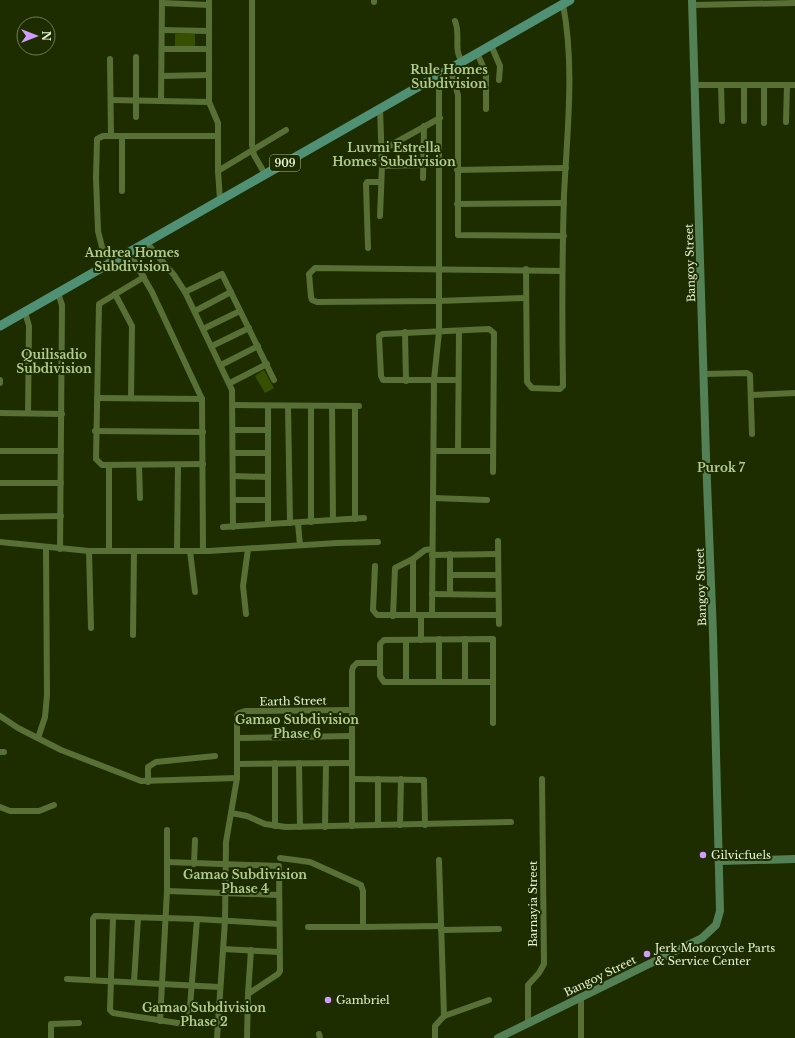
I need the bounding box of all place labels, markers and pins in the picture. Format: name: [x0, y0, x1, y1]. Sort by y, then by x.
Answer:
place label: Gilvicfuels: [711, 848, 771, 862]
marker: Gilvicfuels: [698, 850, 708, 860]
place label: Jerk Motorcycle Parts & Service Center: [653, 941, 775, 968]
marker: Jerk Motorcycle Parts & Service Center: [642, 949, 652, 959]
place label: Gambriel: [336, 993, 390, 1007]
marker: Gambriel: [323, 995, 333, 1005]

